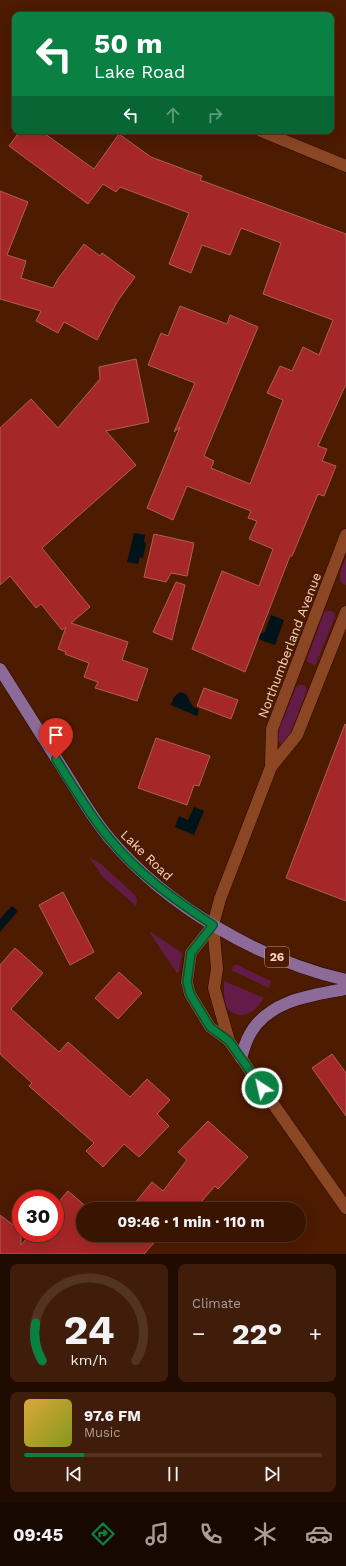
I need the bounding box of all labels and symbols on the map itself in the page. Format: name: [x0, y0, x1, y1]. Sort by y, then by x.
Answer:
street label: Northumberland Avenue: [255, 570, 324, 720]
pin: [39, 718, 73, 759]
street label: Lake Road: [118, 827, 176, 884]
road number: 26: [265, 947, 289, 967]
position arrow: [241, 1067, 283, 1109]
speed limit sign: 30: [12, 1190, 64, 1242]

